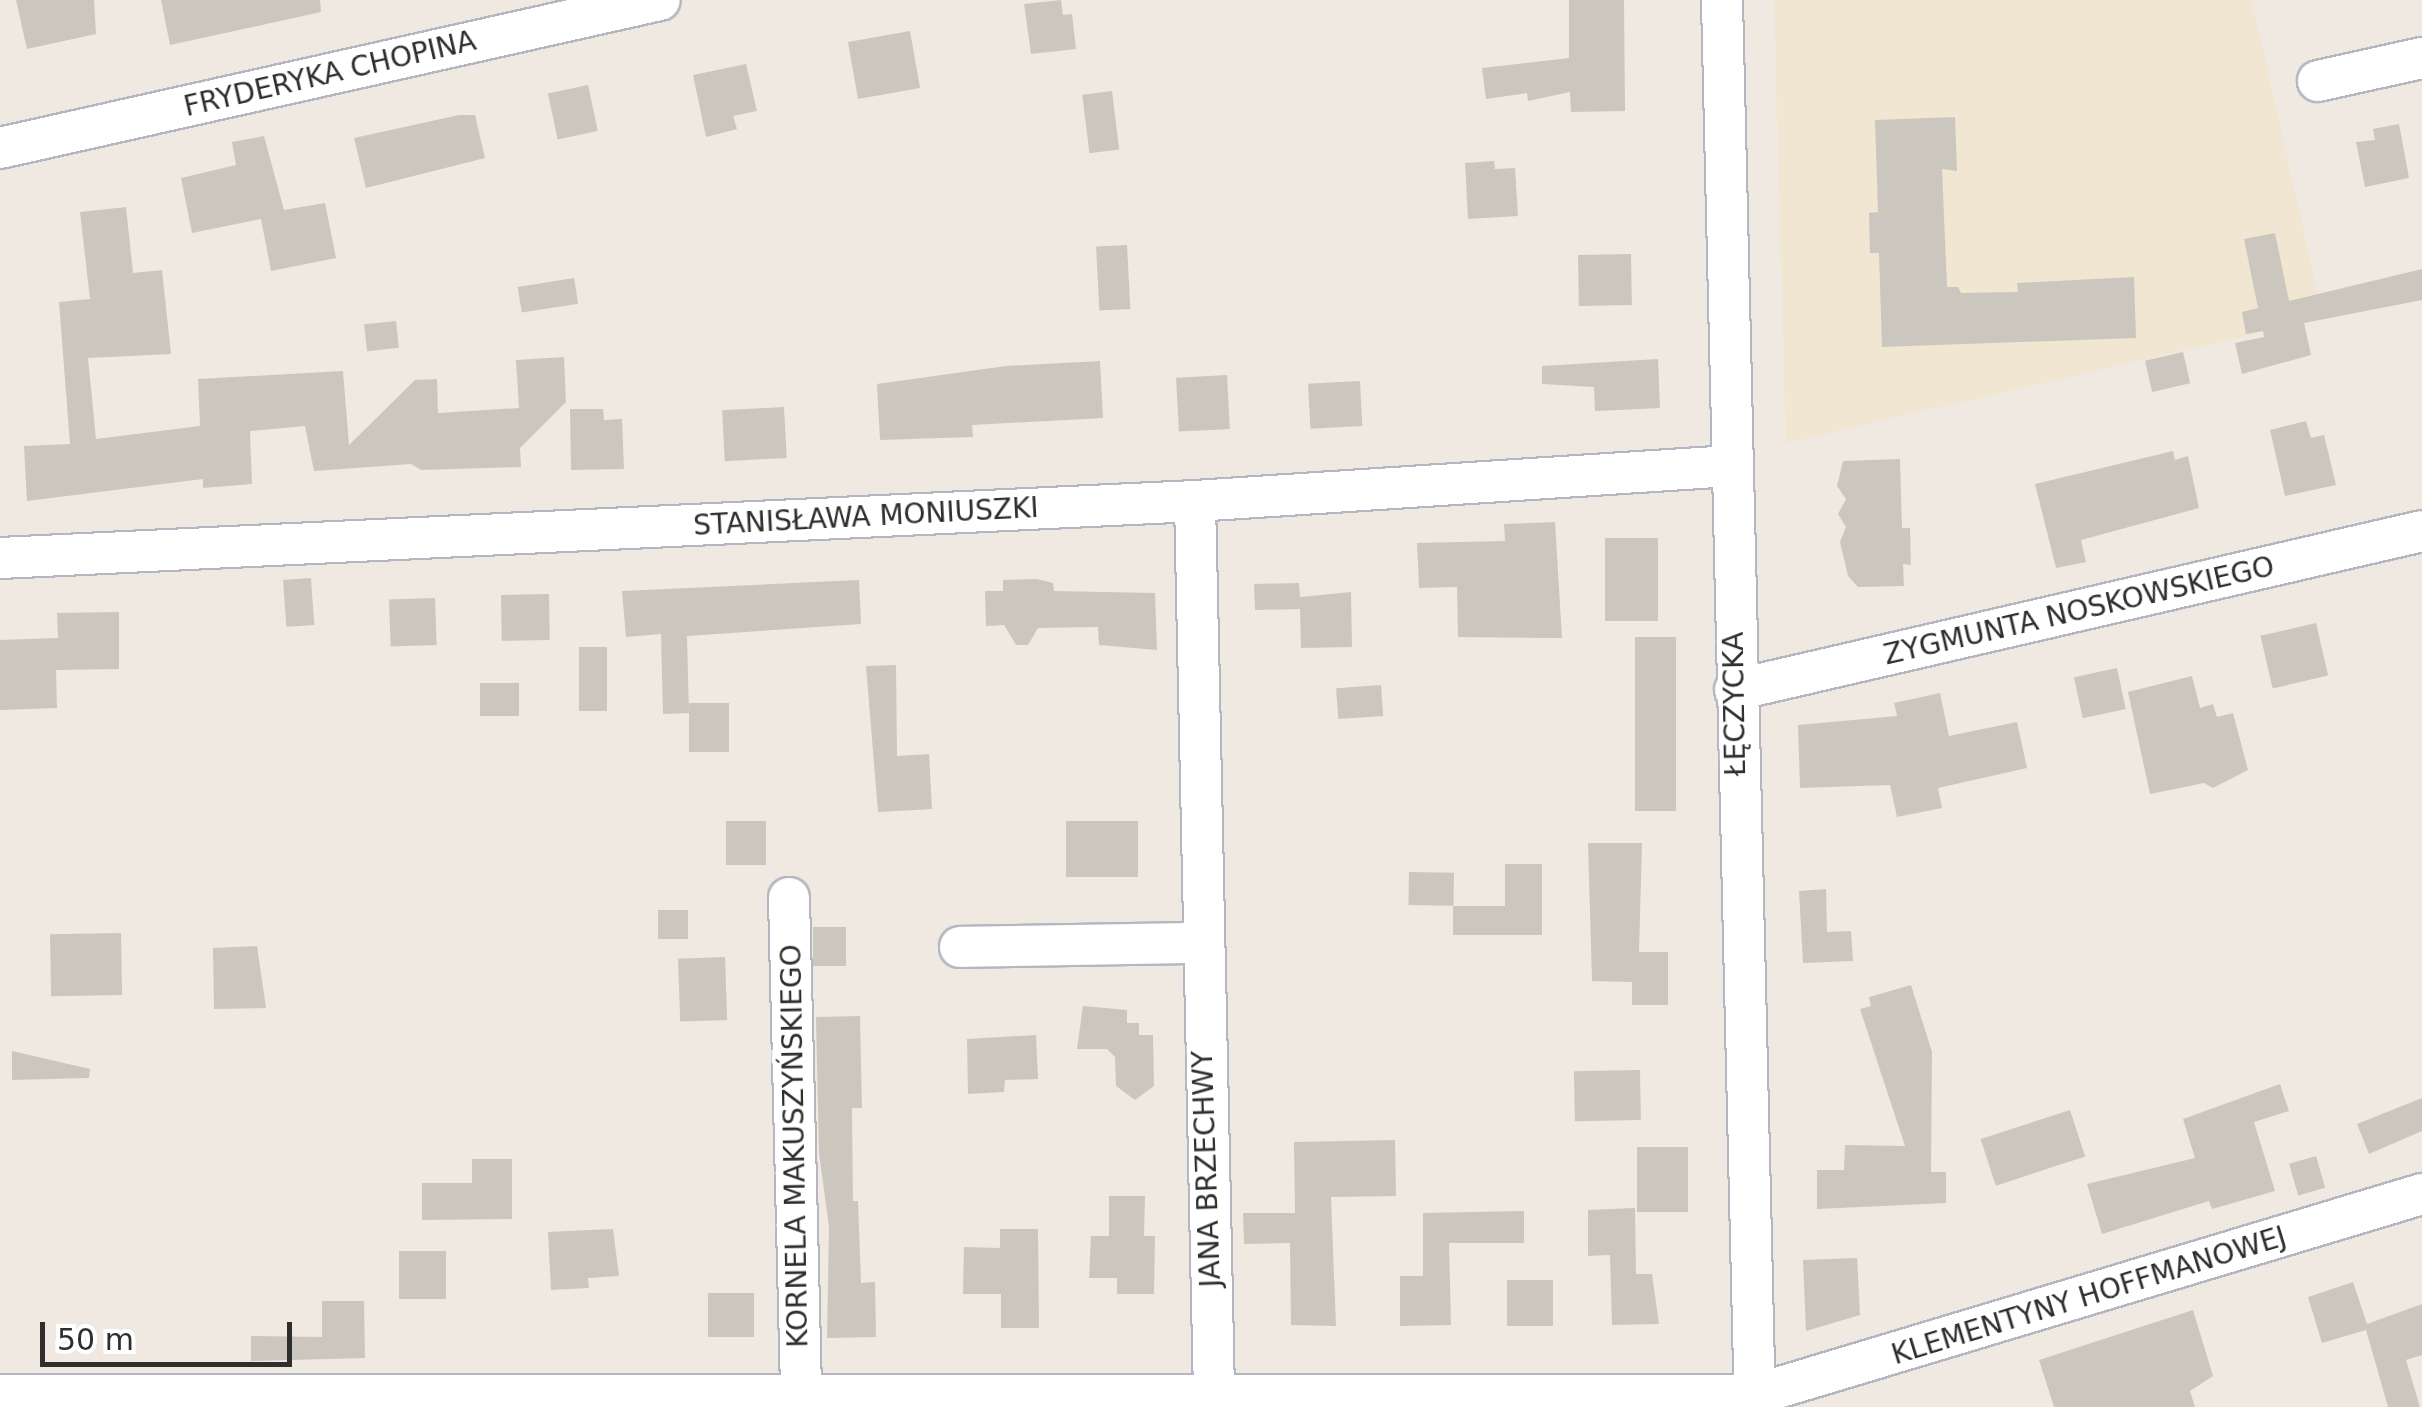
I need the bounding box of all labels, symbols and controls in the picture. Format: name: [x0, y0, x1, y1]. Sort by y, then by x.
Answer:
street label: FRYDERYKA CHOPINA: [181, 24, 479, 124]
street label: STANISŁAWA MONIUSZKI: [692, 491, 1040, 543]
street label: ZYGMUNTA NOSKOWSKIEGO: [1880, 550, 2278, 672]
street label: ŁĘCZYCKA: [1717, 632, 1753, 776]
street label: KORNELA MAKUSZYŃSKIEGO: [775, 944, 815, 1348]
street label: JANA BRZECHWY: [1186, 1050, 1228, 1288]
street label: KLEMENTYNY HOFFMANOWEJ: [1888, 1220, 2290, 1372]
scale bar: [45, 1302, 298, 1364]
text: 50 m: [57, 1322, 134, 1357]

